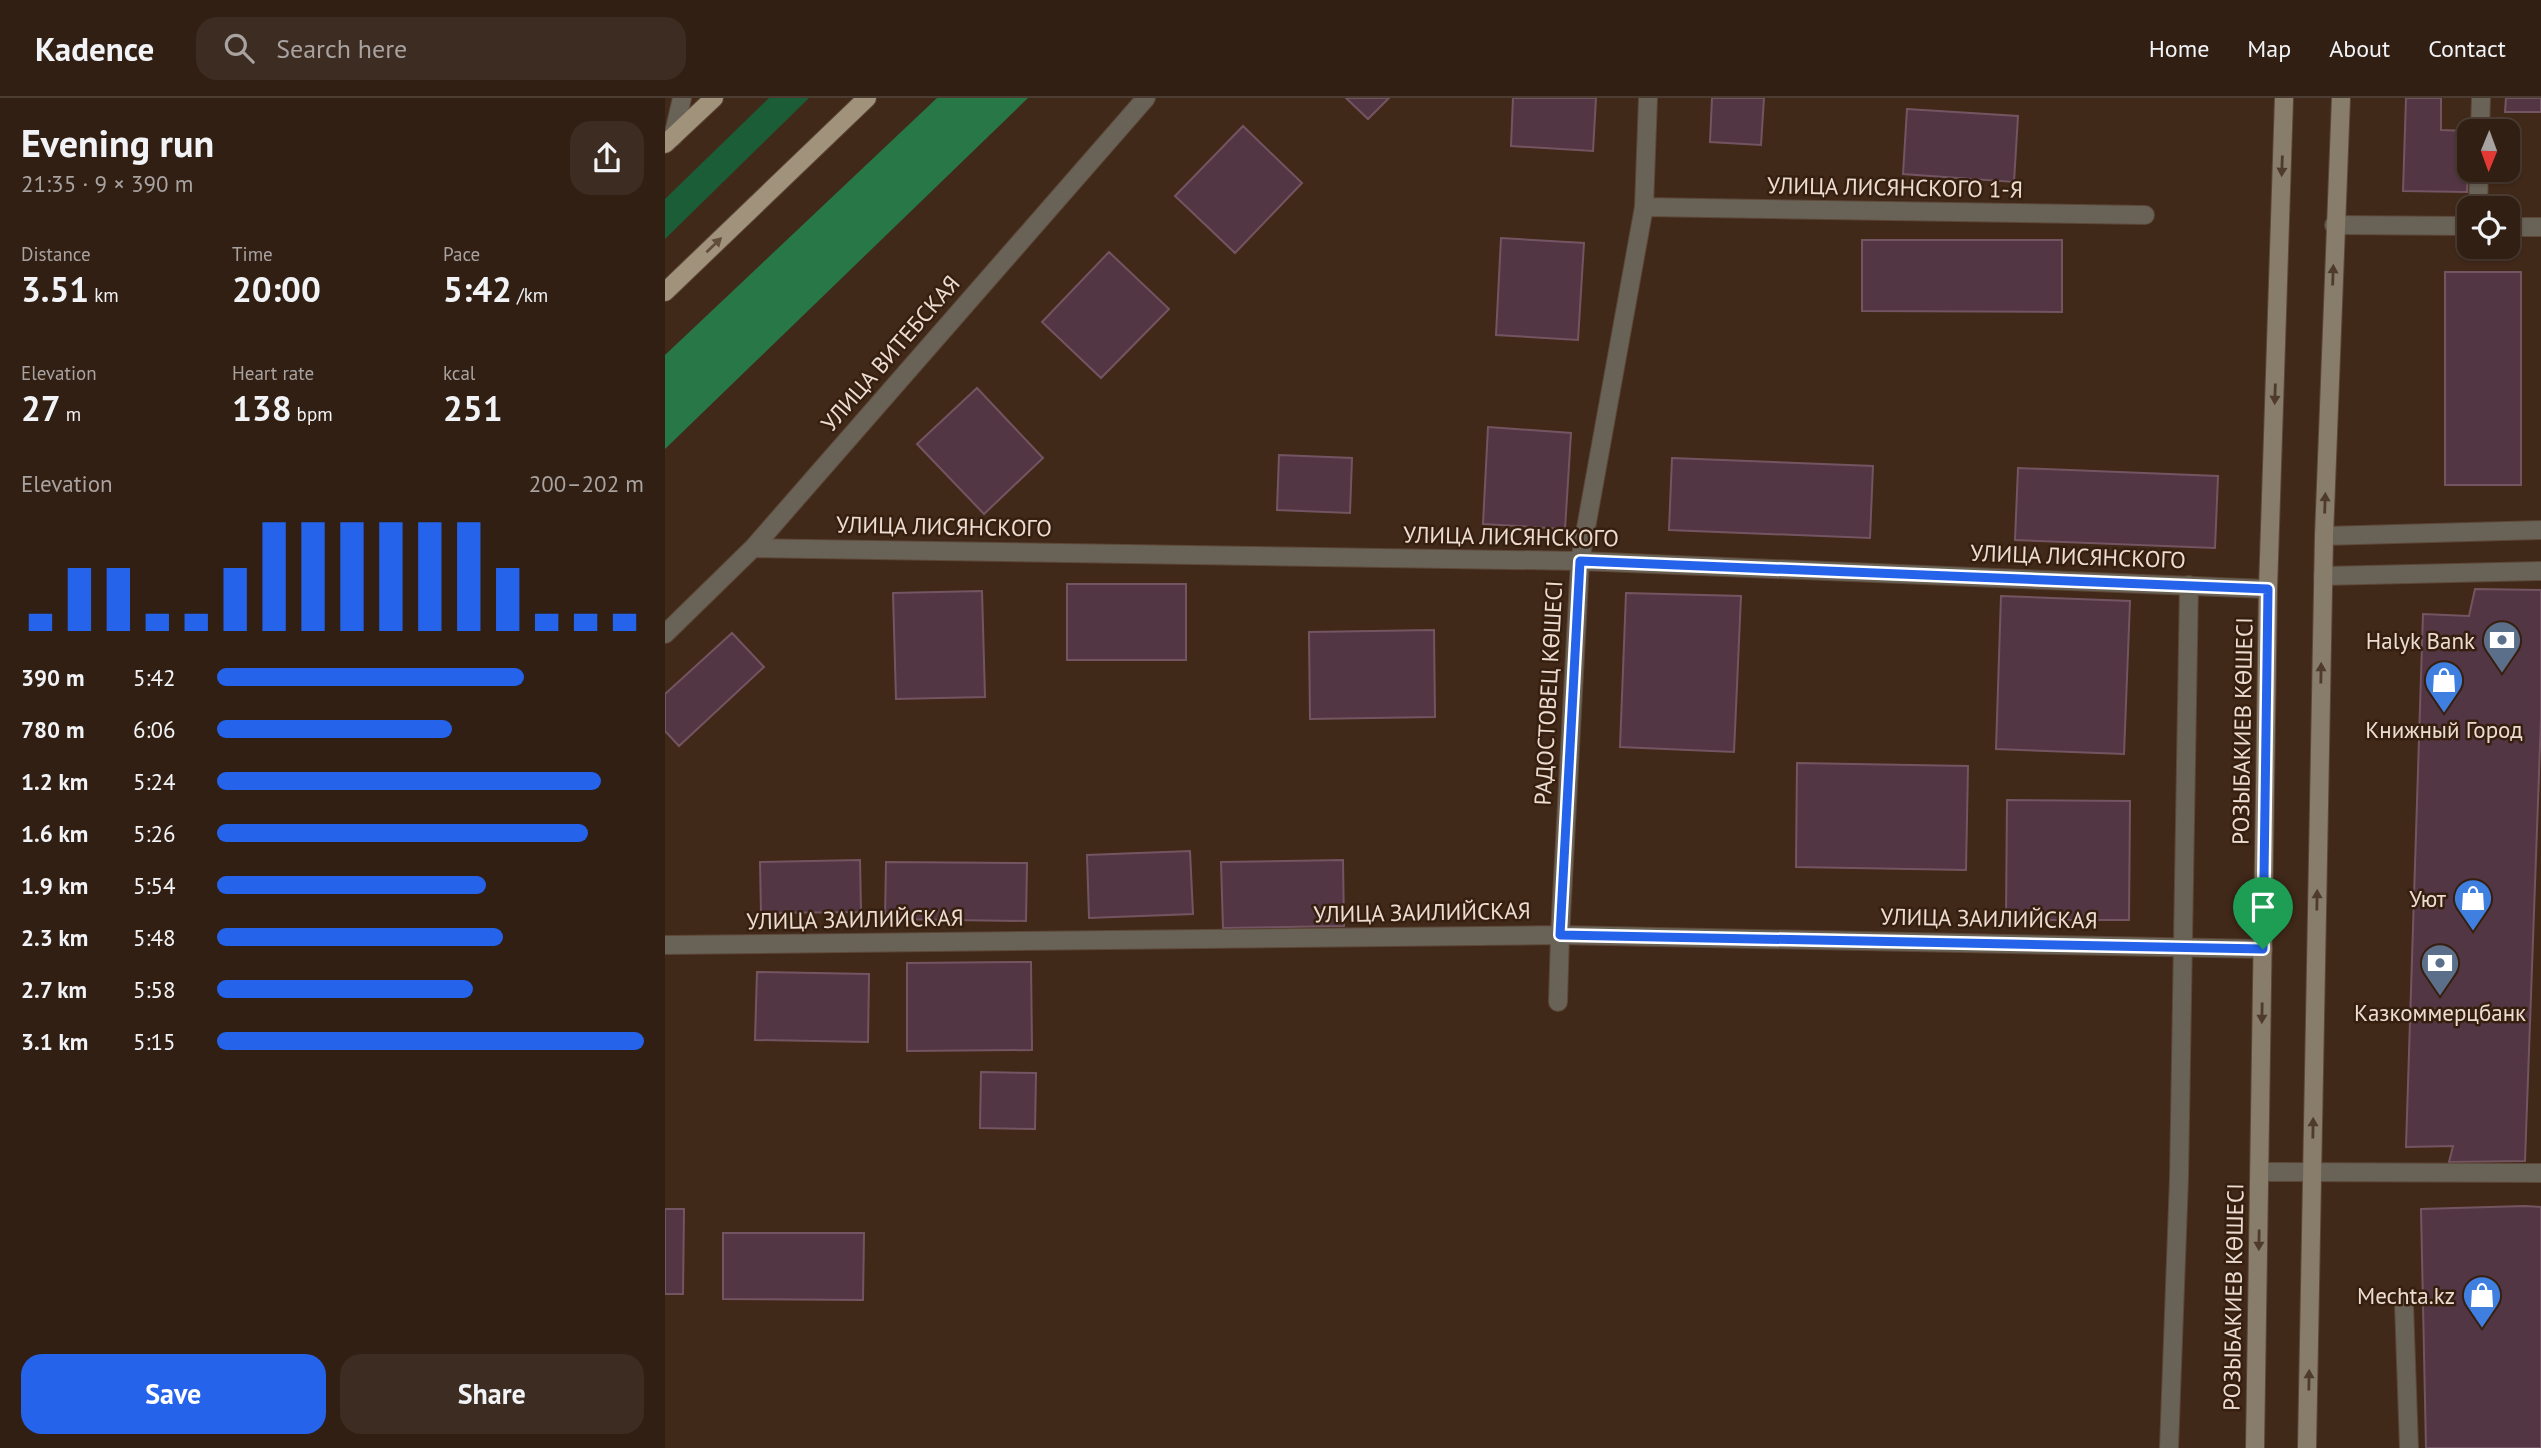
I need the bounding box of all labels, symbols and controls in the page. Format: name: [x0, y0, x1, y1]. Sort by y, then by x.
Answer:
search box: [196, 17, 686, 80]
text: Kadence: [35, 27, 154, 70]
icon: search: [220, 29, 258, 67]
text: Search here: [276, 32, 407, 65]
text: Home: [2149, 33, 2209, 64]
text: Map: [2247, 33, 2291, 64]
text: About: [2329, 33, 2390, 64]
text: Contact: [2428, 33, 2506, 64]
text: Evening run: [21, 118, 214, 167]
north arrow: [2457, 119, 2520, 182]
map controls: [2457, 119, 2520, 259]
button: share: [570, 121, 644, 195]
one-way arrow: [2276, 155, 2287, 177]
text: 21:35 · 9 × 390 m: [21, 169, 193, 198]
street label: УЛИЦА ЛИСЯНСКОГО 1-Я: [1767, 170, 2023, 204]
button: locate: [2457, 196, 2520, 259]
one-way arrow: [705, 237, 722, 253]
text: Distance: [21, 242, 91, 266]
text: Time: [232, 242, 273, 266]
text: Pace: [443, 242, 480, 266]
one-way arrow: [2327, 264, 2338, 286]
text: 3.51: [21, 266, 89, 312]
text: 20:00: [232, 266, 321, 312]
text: 5:42: [443, 266, 512, 312]
street label: УЛИЦА ВИТЕБСКАЯ: [814, 269, 966, 437]
text: km: [89, 283, 119, 307]
text: /km: [512, 283, 548, 307]
text: Elevation: [21, 361, 97, 385]
text: Heart rate: [232, 361, 314, 385]
text: kcal: [443, 361, 475, 385]
one-way arrow: [2269, 383, 2280, 405]
text: 27: [21, 385, 61, 431]
text: 138: [232, 385, 292, 431]
text: 251: [443, 385, 503, 431]
text: m: [61, 402, 81, 426]
text: bpm: [292, 402, 333, 426]
text: Elevation: [21, 469, 113, 498]
text: 200–202 m: [529, 469, 644, 498]
one-way arrow: [2319, 491, 2330, 513]
street label: УЛИЦА ЛИСЯНСКОГО: [836, 510, 1052, 542]
street label: УЛИЦА ЛИСЯНСКОГО: [1403, 520, 1619, 552]
street label: УЛИЦА ЛИСЯНСКОГО: [1970, 538, 2186, 574]
street label: РАДОСТОВЕЦ КӨШЕСІ: [1528, 580, 1568, 806]
street label: РОЗЫБАКИЕВ КӨШЕСІ: [2226, 617, 2258, 845]
bank icon: Halyk Bank: [2481, 619, 2523, 674]
place label: Halyk Bank: [2366, 626, 2475, 655]
shop icon: Книжный Город: [2423, 659, 2465, 714]
one-way arrow: [2316, 662, 2327, 684]
text: 390 m: [21, 663, 84, 692]
text: 5:42: [133, 663, 176, 692]
text: 780 m: [21, 715, 84, 744]
text: 6:06: [133, 715, 176, 744]
place label: Книжный Город: [2365, 715, 2523, 744]
text: 1.2 km: [21, 767, 88, 796]
text: 5:24: [133, 767, 176, 796]
text: 1.6 km: [21, 819, 88, 848]
text: 5:26: [133, 819, 176, 848]
text: 1.9 km: [21, 871, 88, 900]
text: 5:54: [133, 871, 176, 900]
pin: [2233, 877, 2293, 949]
shop icon: Уют: [2452, 877, 2494, 932]
place label: Уют: [2409, 884, 2447, 913]
icon: arrive: [2244, 888, 2282, 926]
one-way arrow: [2311, 889, 2323, 911]
street label: УЛИЦА ЗАИЛИЙСКАЯ: [1313, 896, 1531, 928]
street label: УЛИЦА ЗАИЛИЙСКАЯ: [1880, 902, 2098, 934]
street label: УЛИЦА ЗАИЛИЙСКАЯ: [746, 903, 964, 935]
text: 2.3 km: [21, 923, 88, 952]
text: 5:48: [133, 923, 176, 952]
bank icon: Казкоммерцбанк: [2419, 942, 2461, 997]
text: 2.7 km: [21, 975, 87, 1004]
text: 5:58: [133, 975, 176, 1004]
place label: Казкоммерцбанк: [2354, 998, 2526, 1027]
one-way arrow: [2256, 1002, 2268, 1024]
text: 3.1 km: [21, 1027, 88, 1056]
text: 5:15: [133, 1027, 176, 1056]
one-way arrow: [2307, 1117, 2319, 1139]
street label: РОЗЫБАКИЕВ КӨШЕСІ: [2217, 1183, 2249, 1411]
one-way arrow: [2253, 1230, 2264, 1252]
shop icon: Mechta.kz: [2461, 1274, 2503, 1329]
place label: Mechta.kz: [2357, 1281, 2455, 1310]
button: Save: [21, 1354, 326, 1434]
button: Share: [340, 1354, 644, 1434]
one-way arrow: [2303, 1369, 2314, 1391]

